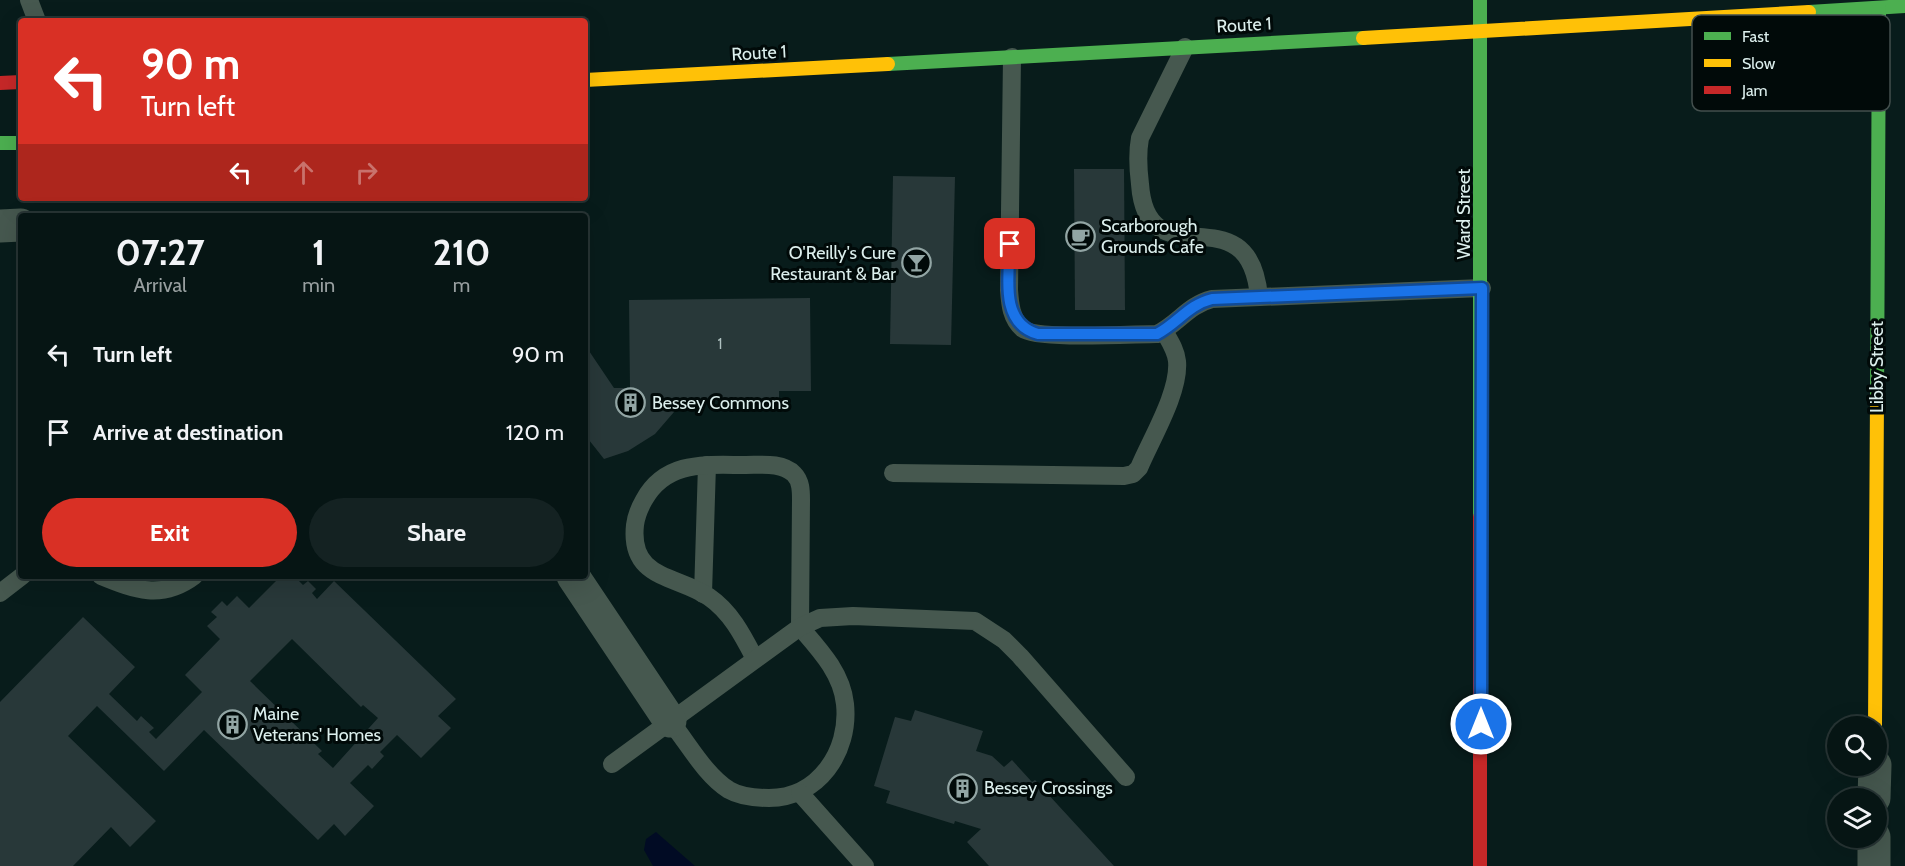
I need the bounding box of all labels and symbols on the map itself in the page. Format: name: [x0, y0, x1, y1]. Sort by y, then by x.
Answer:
street label: Route 1: [1216, 13, 1272, 37]
legend: [1692, 15, 1890, 111]
text: Fast: [1742, 27, 1770, 46]
street label: Route 1: [731, 41, 787, 65]
text: Slow: [1742, 54, 1776, 73]
text: Jam: [1741, 81, 1768, 100]
street label: Ward Street: [1453, 169, 1475, 259]
place label: Scarborough Grounds Cafe: [1101, 215, 1204, 258]
pin: [984, 218, 1035, 269]
cafe icon: Scarborough Grounds Cafe: [1064, 220, 1096, 252]
place label: O'Reilly's Cure Restaurant & Bar: [770, 242, 896, 285]
bar icon: O'Reilly's Cure Restaurant & Bar: [901, 247, 933, 279]
street label: Libby Street: [1866, 321, 1888, 413]
house number: 1: [718, 335, 722, 353]
building icon: Bessey Commons: [615, 387, 647, 419]
place label: Bessey Commons: [652, 392, 789, 414]
position arrow: [1449, 692, 1513, 756]
place label: Maine Veterans' Homes: [253, 703, 381, 746]
building icon: Maine Veterans' Homes: [216, 708, 248, 740]
building icon: Bessey Crossings: [947, 772, 979, 804]
place label: Bessey Crossings: [984, 777, 1113, 799]

